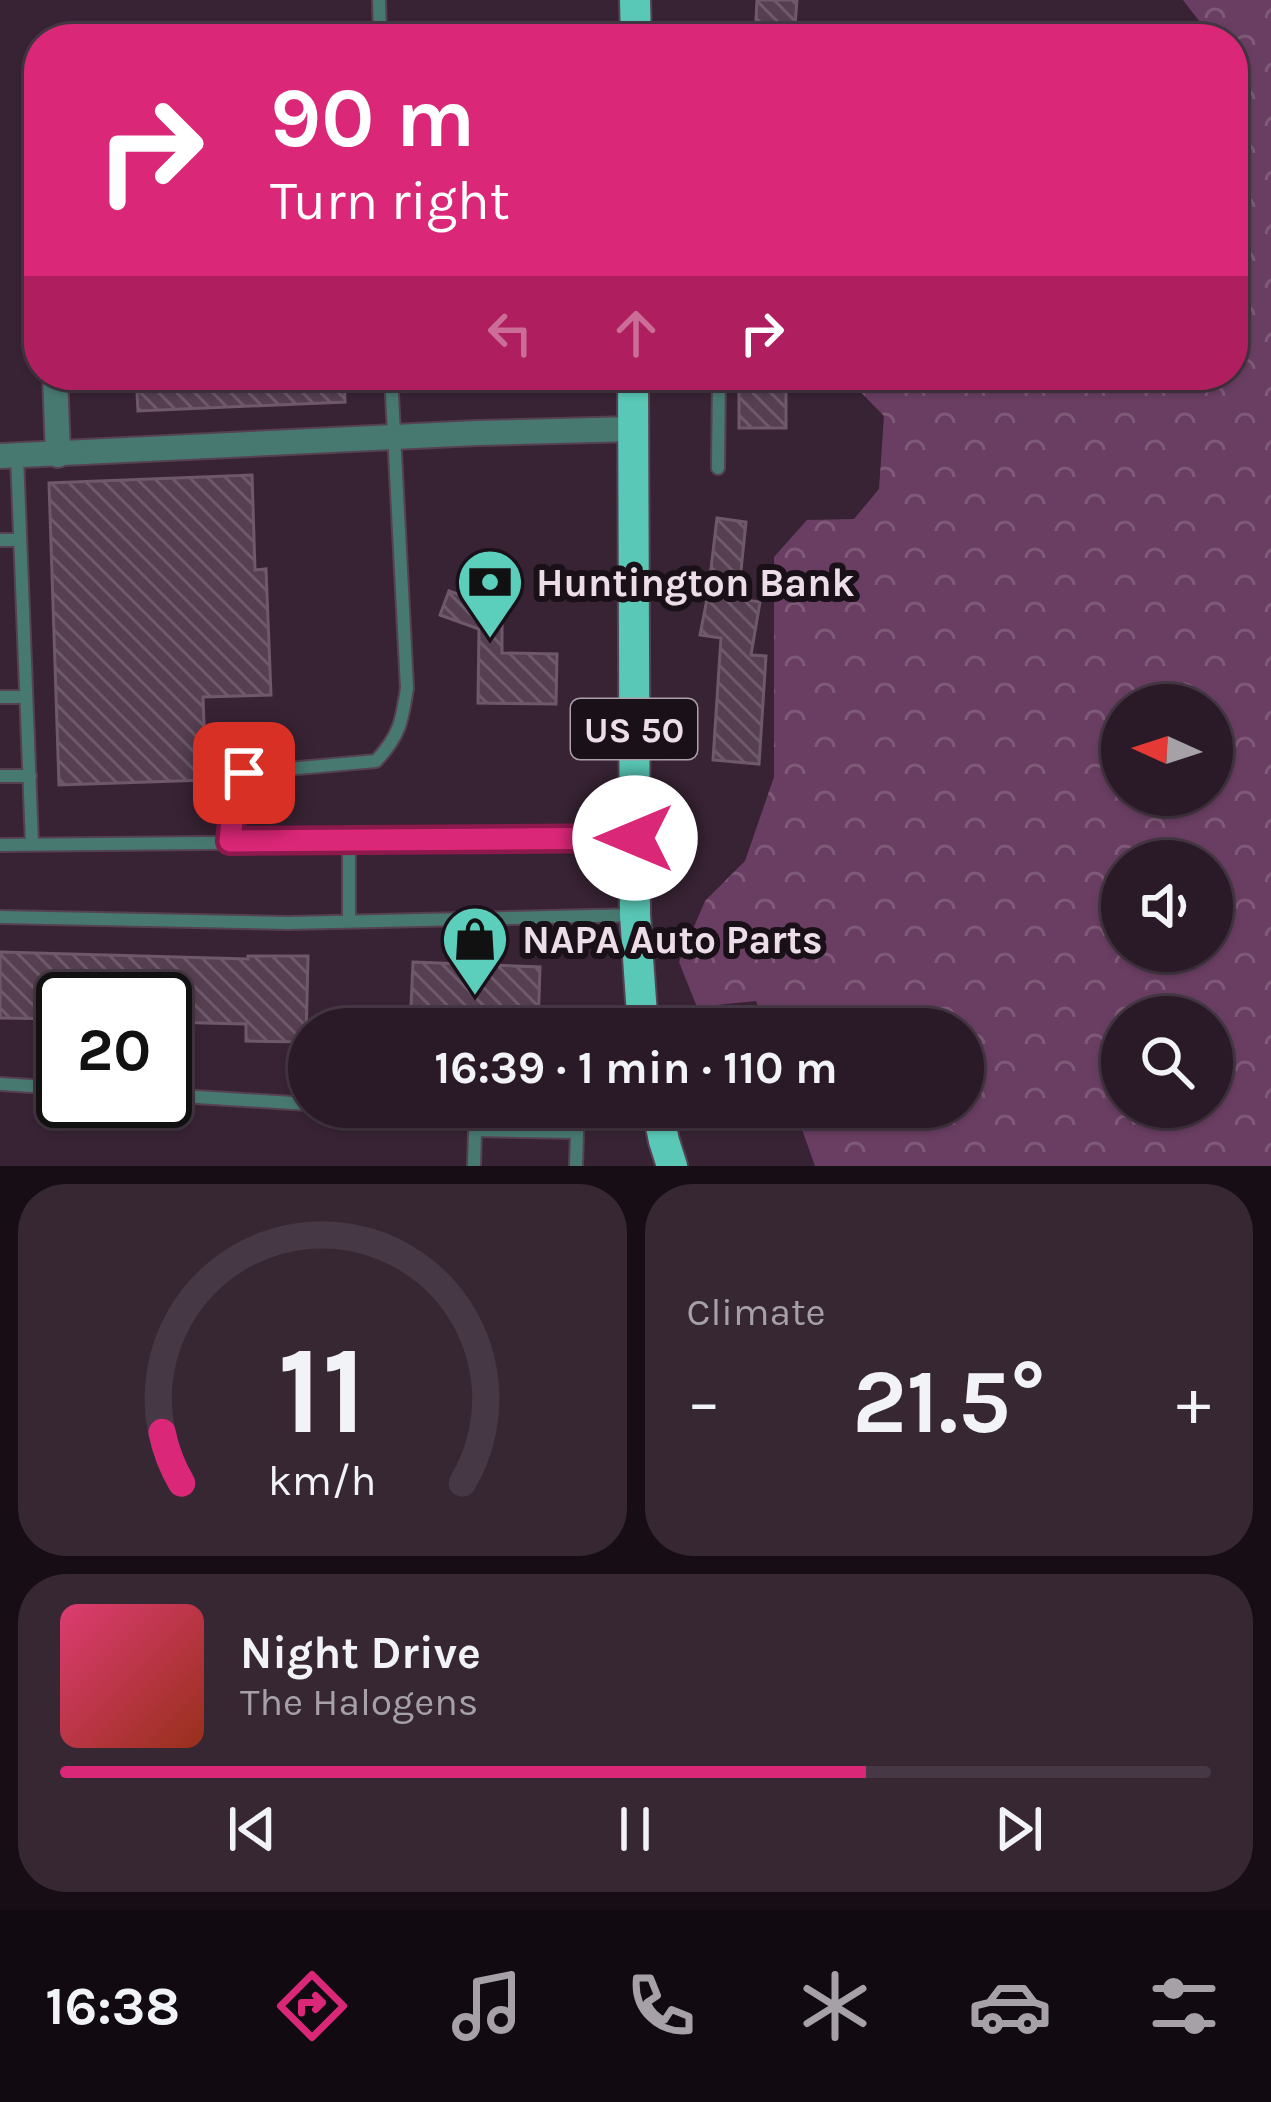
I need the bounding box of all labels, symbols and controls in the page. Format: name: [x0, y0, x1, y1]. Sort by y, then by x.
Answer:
text: 90 m: [270, 69, 475, 167]
icon: right: [72, 72, 228, 228]
text: Turn right: [270, 169, 510, 233]
icon: left: [477, 300, 543, 366]
icon: ahead: [603, 300, 669, 366]
icon: right: [729, 300, 795, 366]
bank icon: Huntington Bank: [455, 547, 525, 641]
place label: Huntington Bank: [536, 560, 855, 606]
north arrow: [1101, 684, 1233, 816]
map controls: [1101, 684, 1233, 1128]
road number: US 50: [571, 699, 697, 759]
pin: [193, 722, 295, 824]
icon: arrive: [211, 740, 277, 806]
position arrow: [572, 775, 698, 901]
button: sound: [1101, 840, 1233, 972]
shop icon: NAPA Auto Parts: [440, 904, 510, 998]
place label: NAPA Auto Parts: [522, 917, 823, 963]
speed limit sign: 20: [36, 972, 192, 1128]
button: search: [1101, 996, 1233, 1128]
text: 16:39 · 1 min · 110 m: [434, 1042, 838, 1094]
text: Climate: [687, 1289, 826, 1335]
text: 11: [278, 1318, 367, 1463]
text: 21.5°: [852, 1349, 1045, 1455]
text: −: [687, 1363, 721, 1441]
text: +: [1176, 1363, 1211, 1441]
text: km/h: [268, 1456, 377, 1506]
text: Night Drive: [240, 1627, 481, 1679]
text: The Halogens: [240, 1679, 478, 1725]
icon: previous: [219, 1796, 285, 1862]
icon: pause: [602, 1796, 668, 1862]
icon: next: [986, 1796, 1052, 1862]
icon: directions: [270, 1964, 354, 2048]
icon: music: [445, 1964, 529, 2048]
icon: phone: [619, 1964, 703, 2048]
icon: climate: [793, 1964, 877, 2048]
icon: car: [968, 1964, 1052, 2048]
icon: filters: [1142, 1964, 1226, 2048]
text: 16:38: [45, 1974, 180, 2038]

